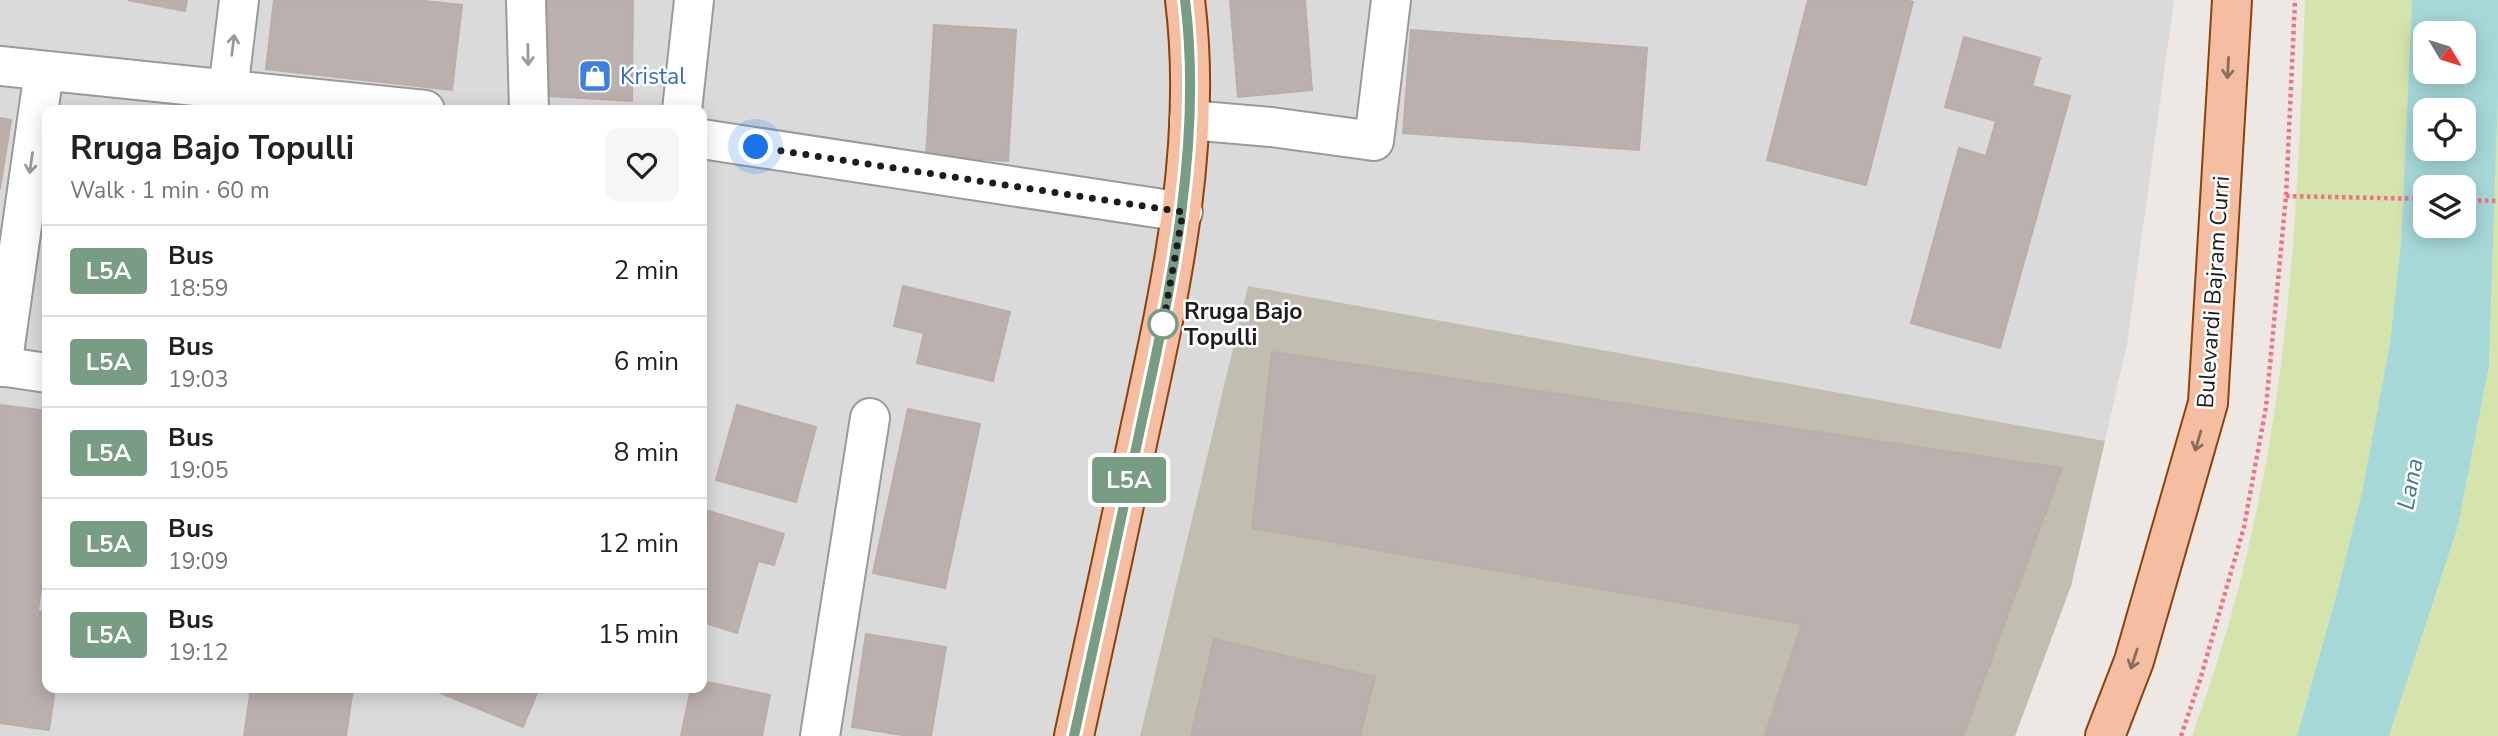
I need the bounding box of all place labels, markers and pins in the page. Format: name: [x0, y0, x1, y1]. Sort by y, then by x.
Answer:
shop icon: Kristal: [576, 57, 614, 95]
place label: Kristal: [620, 61, 686, 92]
place label: Rruga Bajo Topulli: [1184, 296, 1302, 353]
marker: Rruga Bajo Topulli: [1148, 309, 1178, 339]

